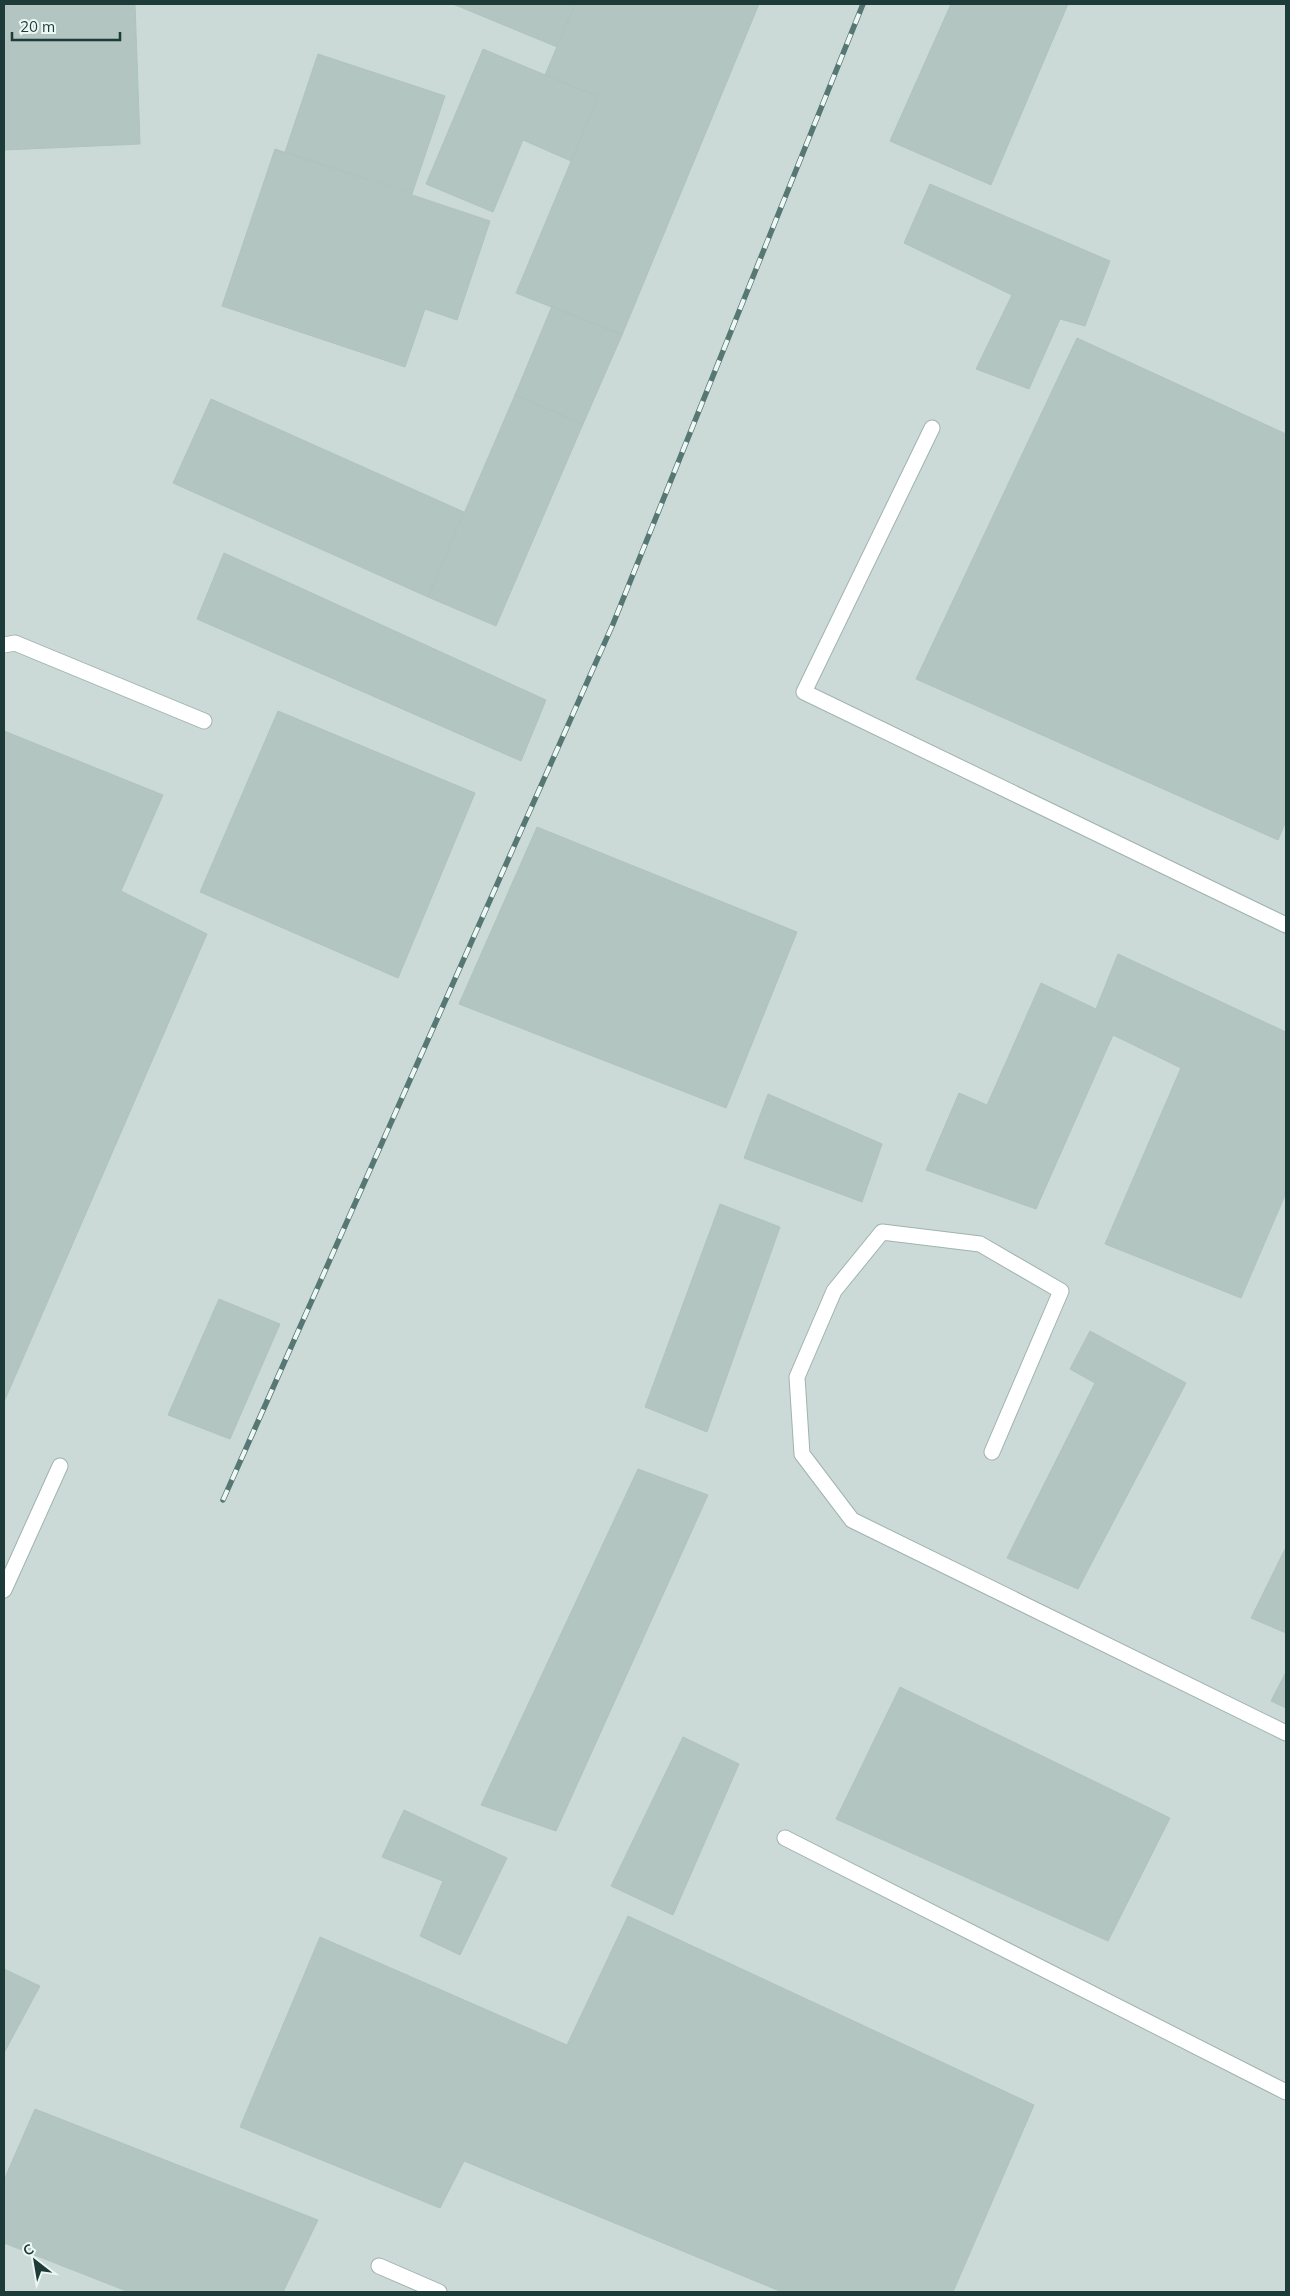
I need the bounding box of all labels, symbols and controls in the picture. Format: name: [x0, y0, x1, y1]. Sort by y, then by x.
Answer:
scale bar: [12, 10, 120, 42]
text: 20 m: [20, 17, 55, 36]
north arrow: [10, 2236, 60, 2286]
text: С: [20, 2240, 37, 2260]

